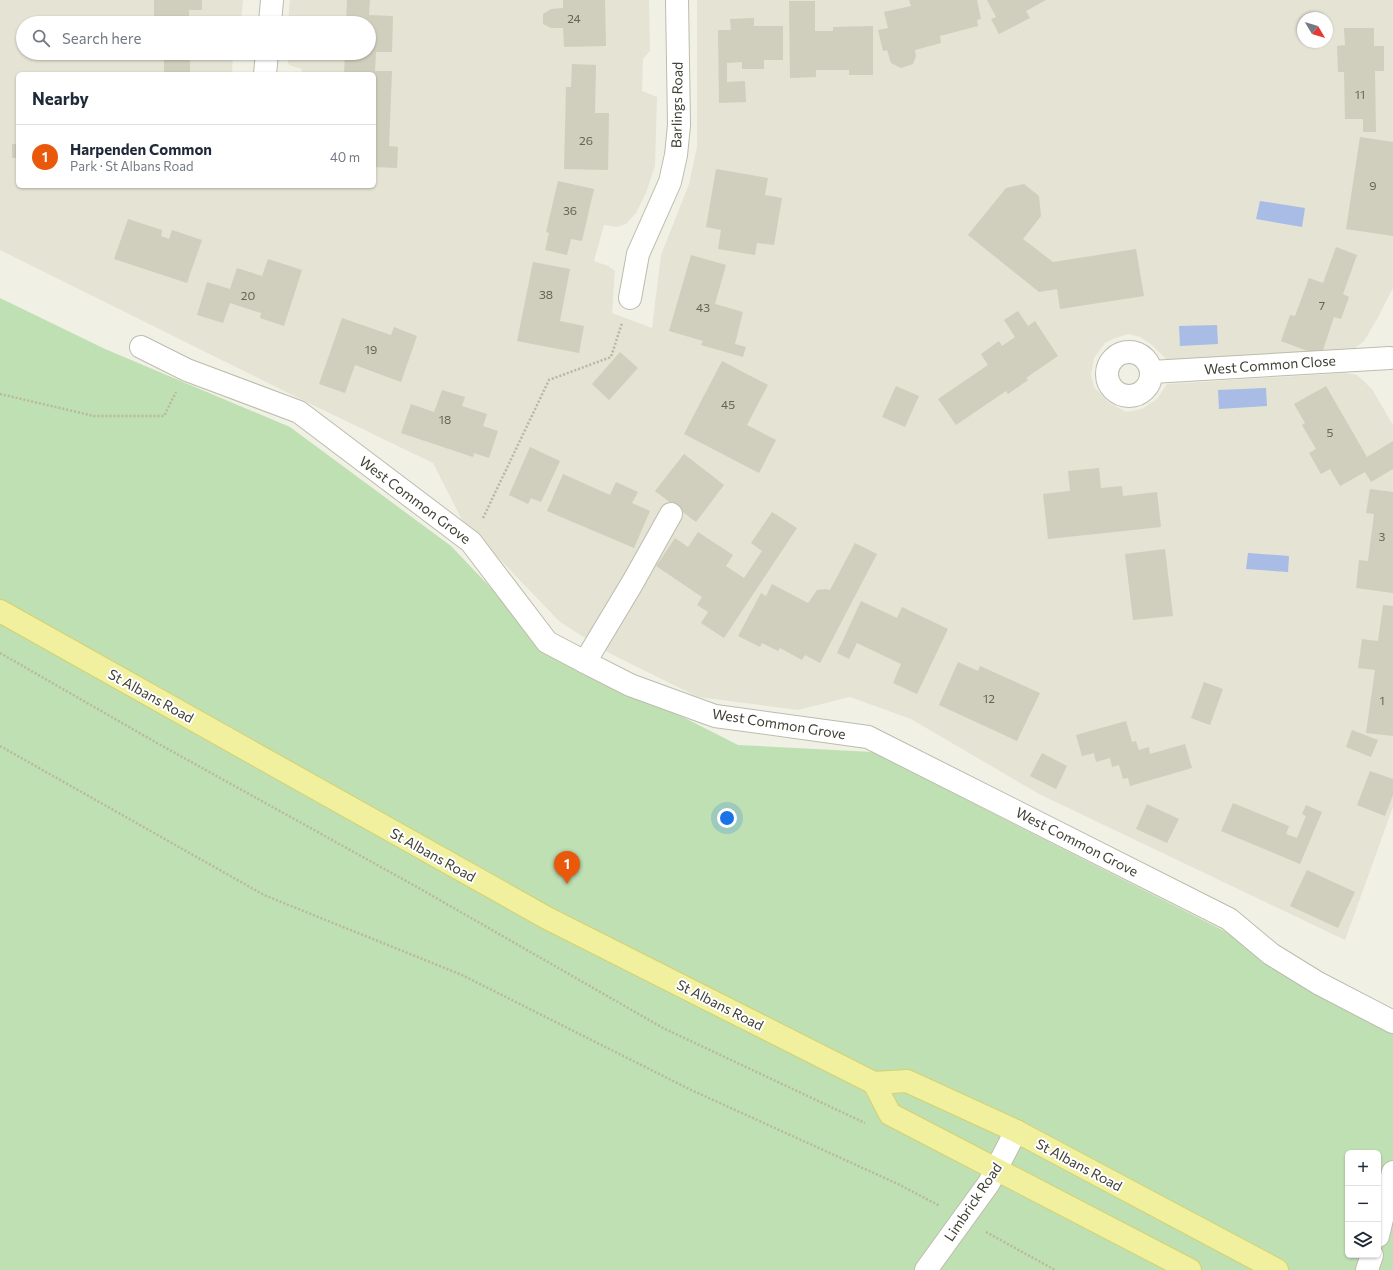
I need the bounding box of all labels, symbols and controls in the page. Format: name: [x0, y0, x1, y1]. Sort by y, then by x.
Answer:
house number: 24: [567, 11, 581, 25]
north arrow: [1297, 12, 1333, 48]
search box: [16, 16, 376, 60]
icon: search: [30, 27, 52, 49]
text: Search here: [62, 29, 141, 47]
street label: Barlings Road: [667, 62, 686, 148]
house number: 11: [1355, 87, 1365, 101]
text: Nearby: [32, 88, 89, 109]
house number: 26: [579, 133, 593, 147]
text: Harpenden Common: [70, 140, 212, 158]
text: 1: [42, 149, 48, 165]
text: 40 m: [330, 149, 360, 165]
text: Park · St Albans Road: [70, 158, 194, 174]
house number: 9: [1369, 178, 1377, 192]
house number: 36: [563, 203, 577, 217]
house number: 38: [539, 287, 553, 301]
house number: 20: [241, 288, 255, 302]
house number: 7: [1319, 298, 1325, 312]
house number: 43: [696, 300, 710, 314]
house number: 19: [365, 342, 377, 356]
street label: West Common Close: [1204, 351, 1336, 378]
house number: 45: [721, 397, 735, 411]
house number: 18: [439, 412, 451, 426]
house number: 5: [1327, 425, 1334, 439]
street label: West Common Grove: [356, 452, 474, 547]
house number: 3: [1379, 529, 1386, 543]
street label: St Albans Road: [106, 665, 197, 726]
house number: 12: [983, 691, 995, 705]
house number: 1: [1379, 693, 1385, 707]
street label: West Common Grove: [711, 705, 847, 742]
street label: West Common Grove: [1013, 803, 1141, 880]
your location: [717, 808, 737, 828]
street label: St Albans Road: [388, 824, 479, 885]
pin: 1: [554, 851, 580, 884]
street label: St Albans Road: [674, 975, 766, 1034]
street label: St Albans Road: [1033, 1135, 1125, 1194]
map controls: [1345, 1150, 1381, 1258]
button: +: [1345, 1150, 1381, 1186]
street label: Limbrick Road: [940, 1159, 1005, 1244]
button: −: [1345, 1186, 1381, 1222]
button: layers: [1345, 1222, 1381, 1258]

